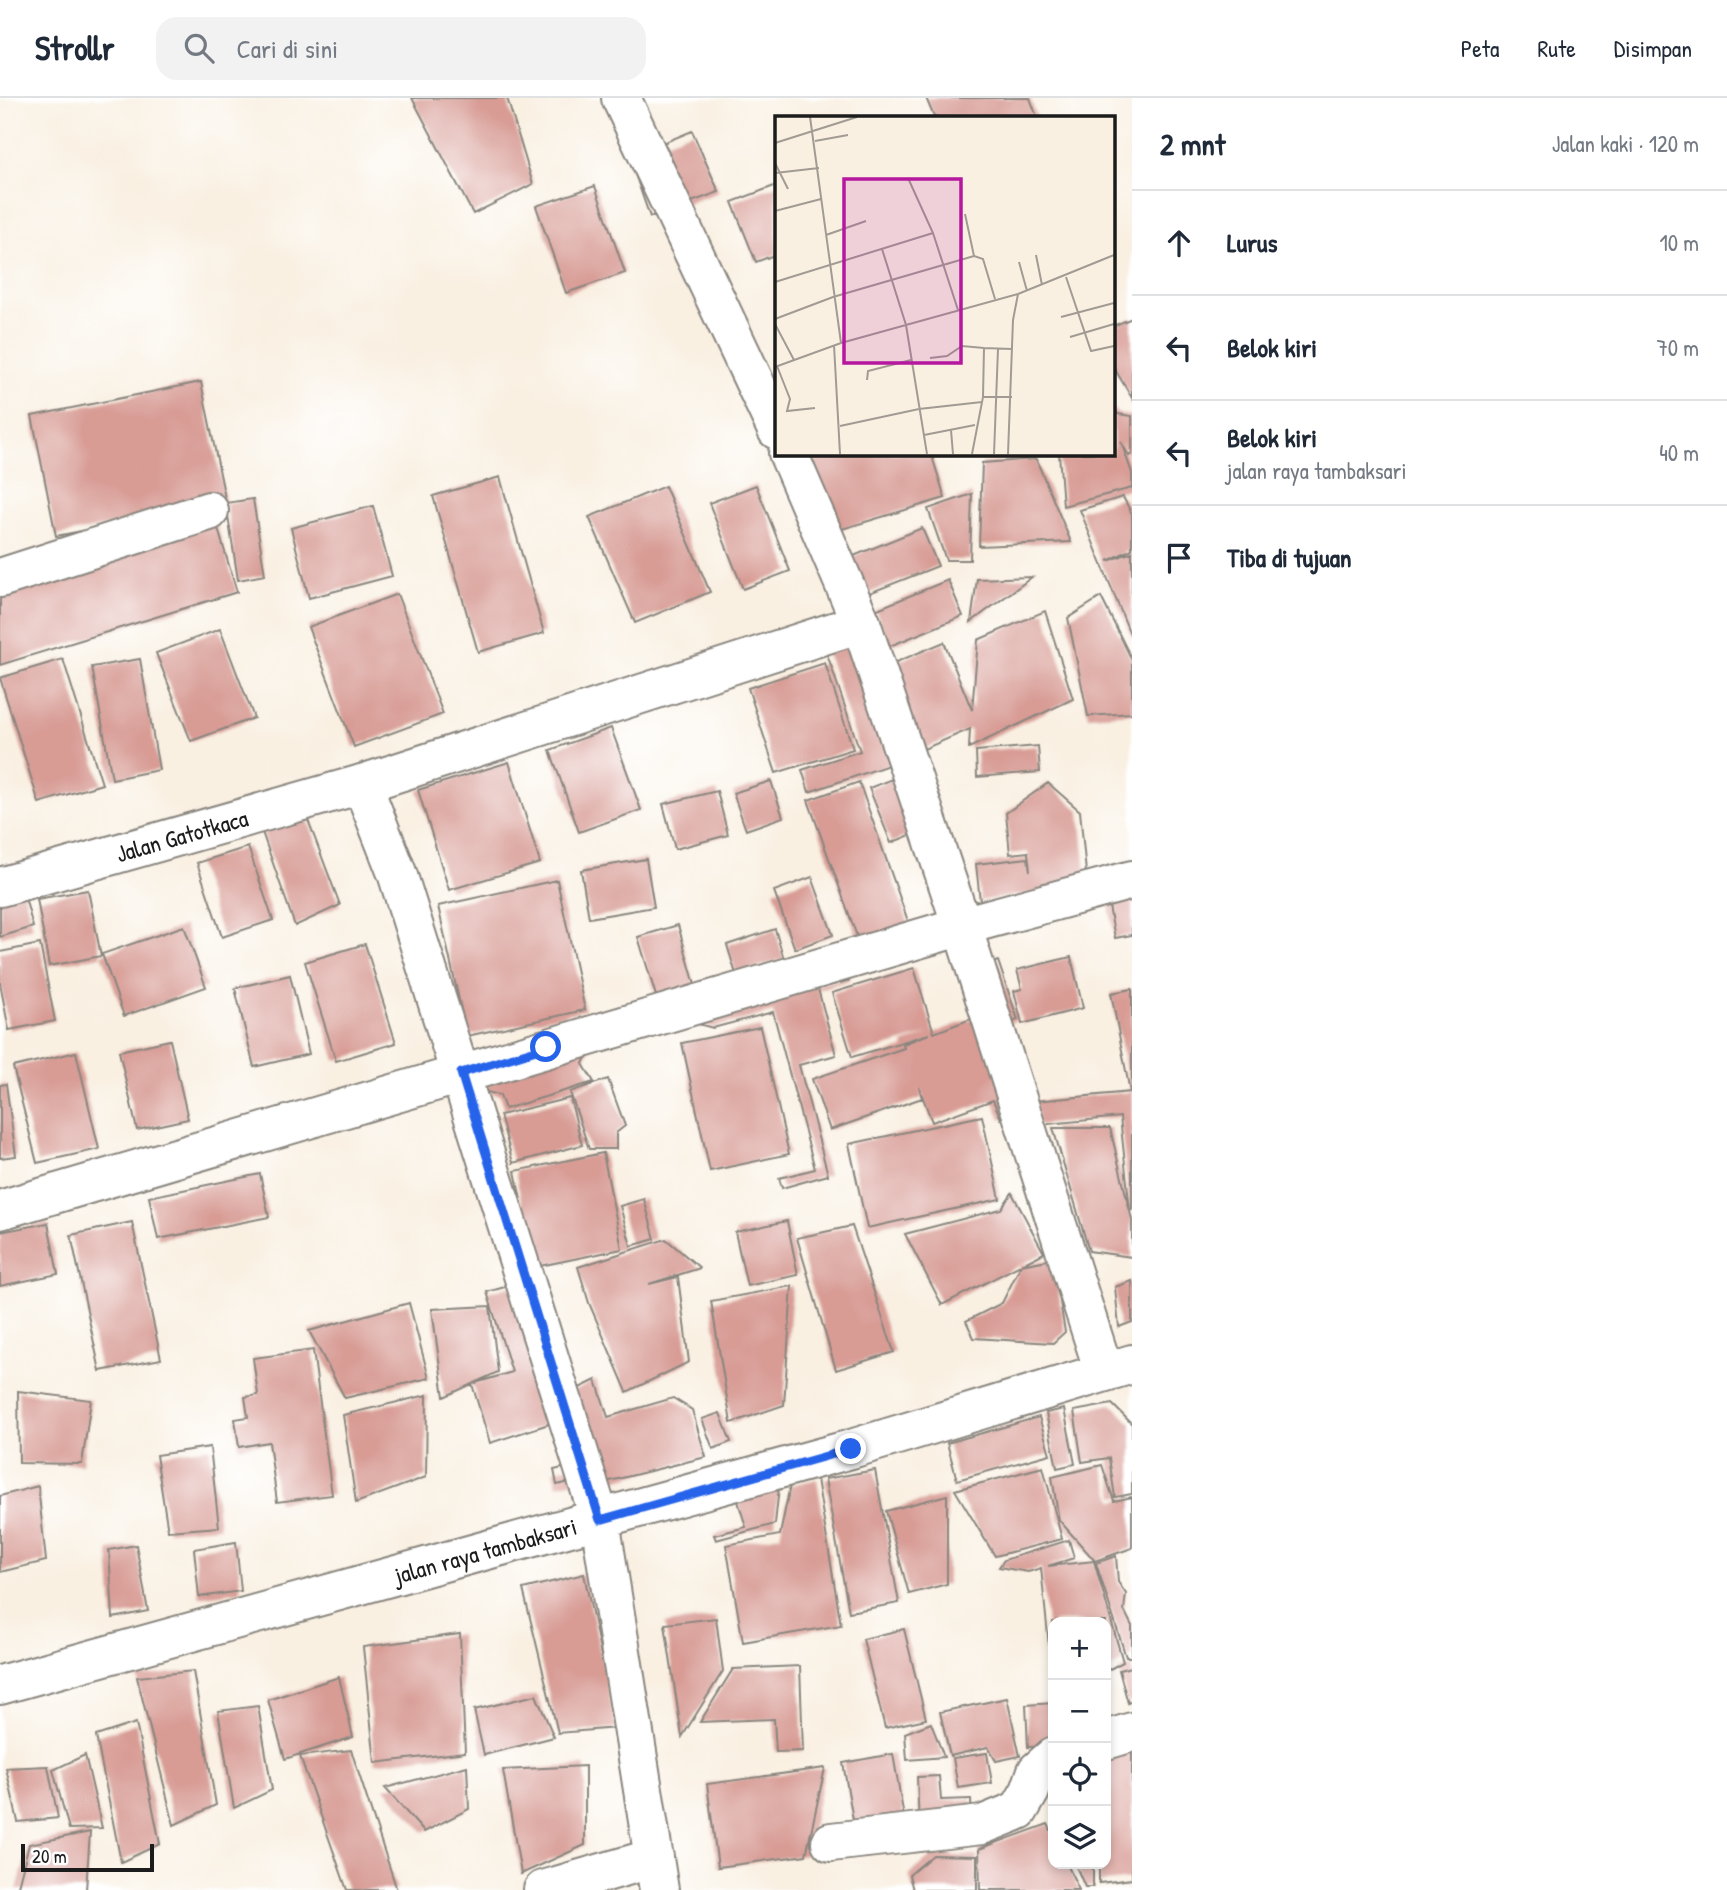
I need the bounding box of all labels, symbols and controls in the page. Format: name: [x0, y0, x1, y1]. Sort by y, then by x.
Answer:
search box: [156, 17, 646, 80]
text: Strollr: [35, 26, 114, 70]
icon: search: [180, 29, 218, 67]
text: Cari di sini: [236, 31, 338, 66]
text: Peta: [1461, 32, 1499, 64]
text: Rute: [1537, 32, 1576, 64]
text: Disimpan: [1614, 32, 1692, 64]
inset map: [775, 116, 1114, 455]
text: 2 mnt: [1160, 124, 1225, 164]
text: Jalan kaki · 120 m: [1552, 128, 1699, 159]
icon: ahead: [1160, 224, 1198, 262]
text: Lurus: [1227, 225, 1278, 260]
text: 10 m: [1659, 227, 1699, 258]
icon: left: [1160, 329, 1198, 367]
text: Belok kiri: [1227, 330, 1317, 365]
text: 70 m: [1656, 332, 1699, 363]
text: Belok kiri: [1227, 420, 1317, 455]
icon: left: [1160, 434, 1198, 472]
text: 40 m: [1659, 437, 1699, 468]
text: jalan raya tambaksari: [1227, 455, 1407, 486]
icon: arrive: [1160, 539, 1198, 577]
text: Tiba di tujuan: [1227, 540, 1352, 575]
street label: Jalan Gatotkaca: [112, 801, 251, 869]
route start: [530, 1031, 561, 1062]
route end: [835, 1433, 866, 1464]
street label: jalan raya tambaksari: [388, 1510, 580, 1592]
map controls: [1048, 1617, 1111, 1869]
button: +: [1048, 1617, 1111, 1680]
button: −: [1048, 1680, 1111, 1743]
button: locate: [1048, 1743, 1111, 1806]
button: layers: [1048, 1806, 1111, 1869]
scale bar: [21, 1841, 154, 1873]
text: 20 m: [32, 1843, 67, 1869]

